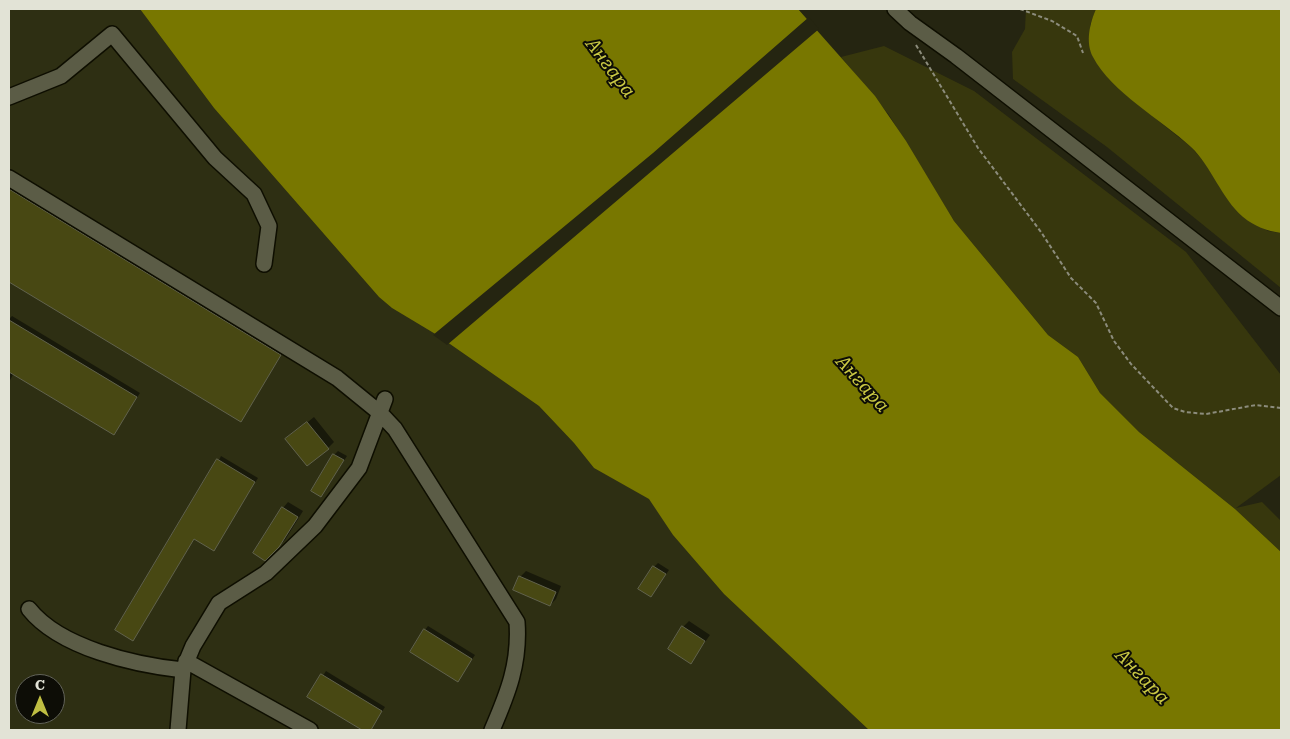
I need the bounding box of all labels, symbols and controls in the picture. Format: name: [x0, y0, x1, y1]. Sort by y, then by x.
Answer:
water label: Ангара: [580, 34, 640, 102]
water label: Ангара: [831, 351, 893, 417]
water label: Ангара: [1110, 644, 1174, 710]
north arrow: [15, 674, 65, 724]
text: С: [35, 677, 45, 693]

